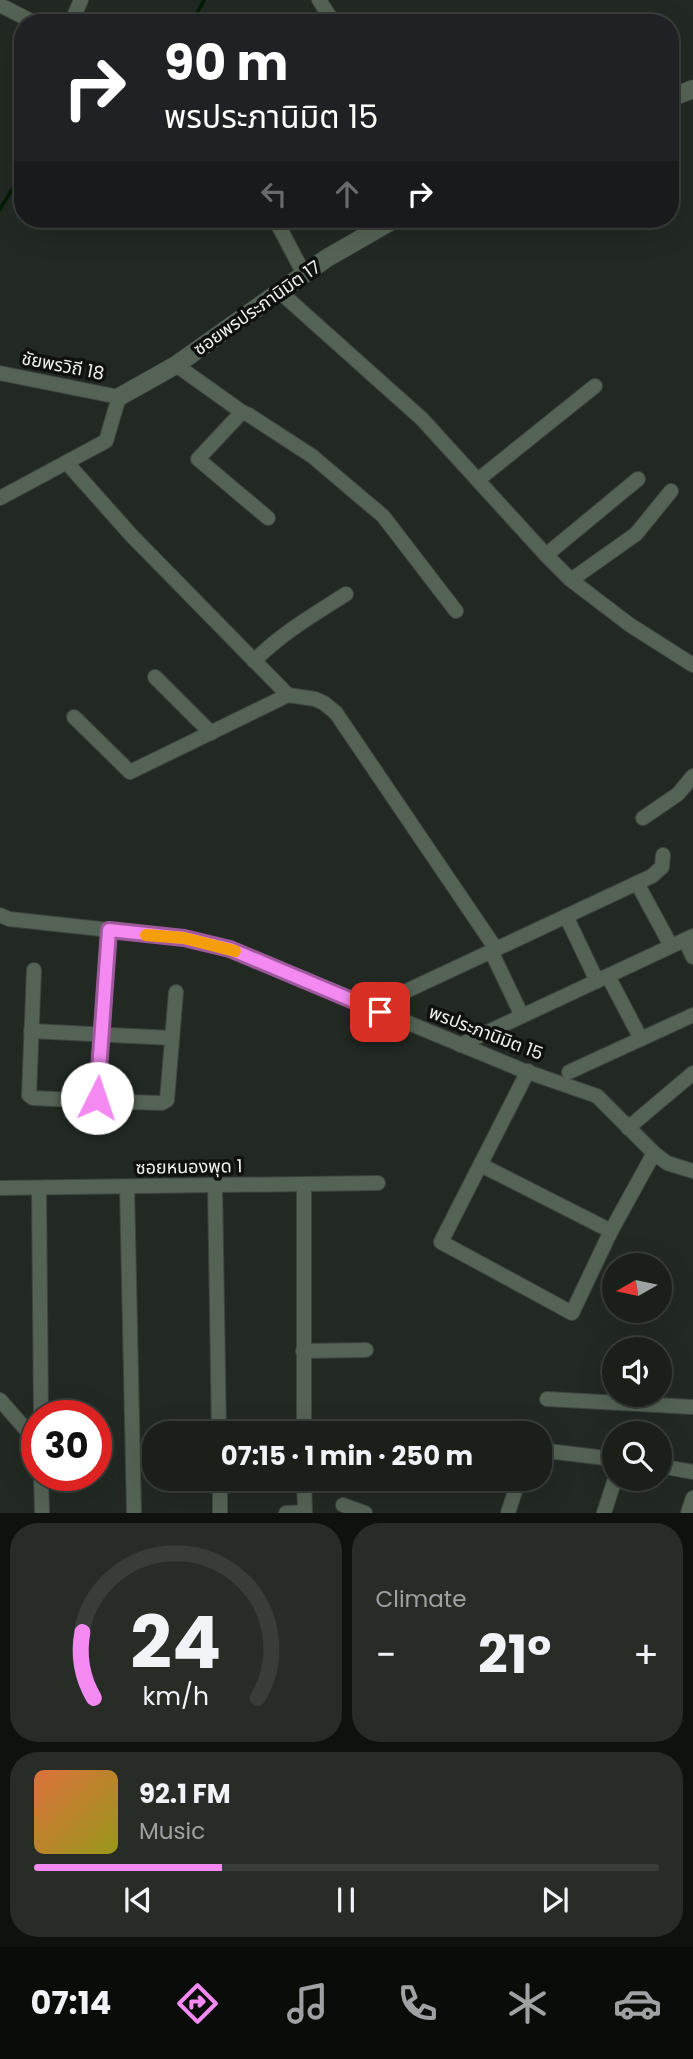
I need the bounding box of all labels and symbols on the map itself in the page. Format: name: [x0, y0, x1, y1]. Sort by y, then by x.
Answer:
street label: ซอยพรประภานิมิต 17: [188, 254, 326, 361]
street label: ชัยพรวิถี 18: [20, 345, 106, 386]
pin: [350, 982, 410, 1042]
street label: พรประภานิมิต 15: [425, 999, 547, 1066]
position arrow: [60, 1061, 134, 1135]
street label: ซอยหนองพุด 1: [135, 1153, 243, 1180]
north arrow: [602, 1253, 672, 1323]
speed limit sign: 30: [21, 1400, 112, 1491]

